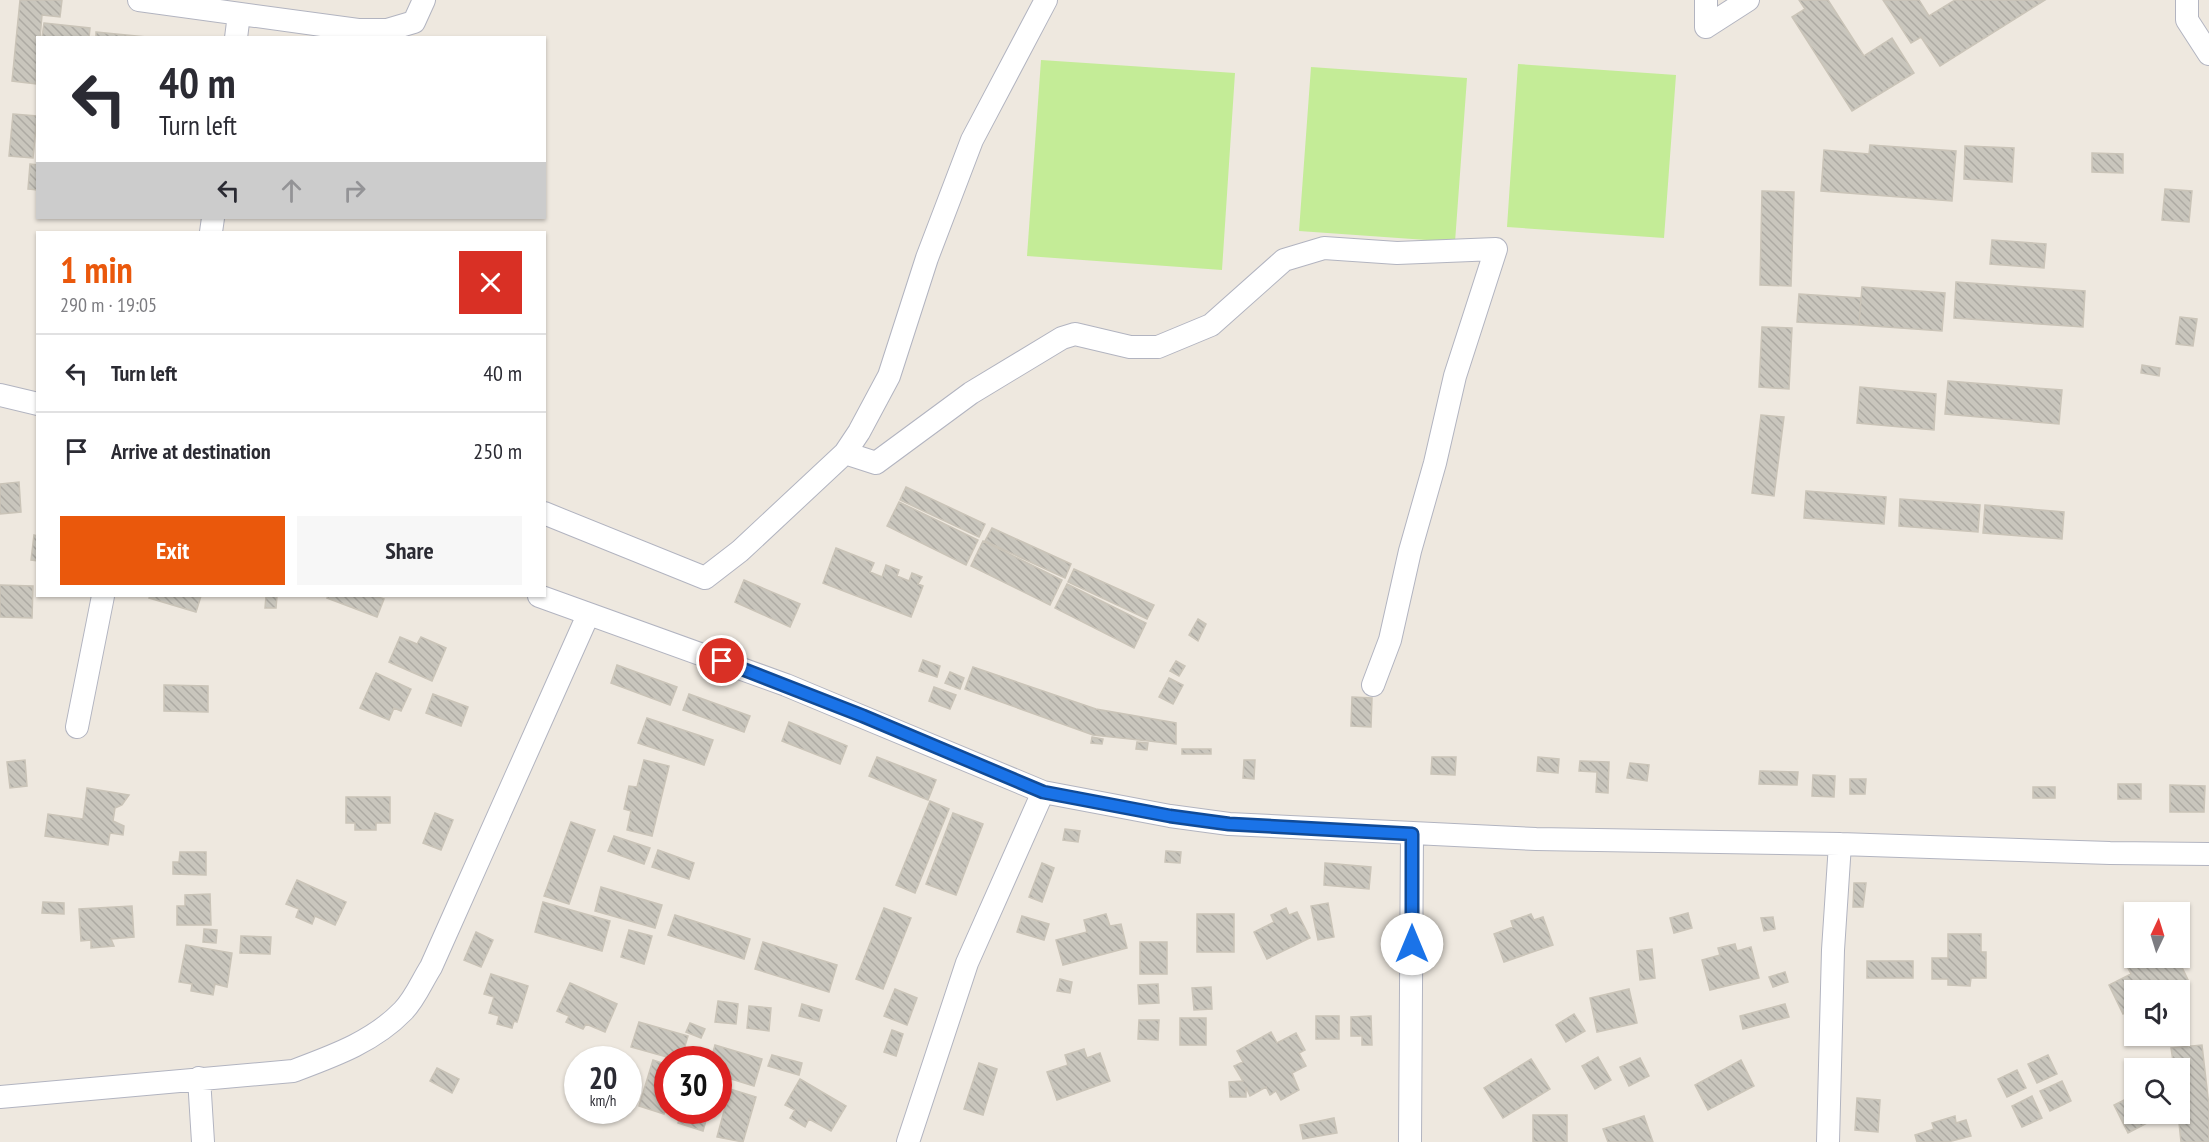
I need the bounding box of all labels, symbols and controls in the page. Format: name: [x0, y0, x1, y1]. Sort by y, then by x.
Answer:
text: 40 m: [159, 55, 236, 110]
icon: left: [60, 60, 138, 138]
text: Turn left: [159, 108, 237, 142]
icon: left: [212, 174, 245, 207]
icon: ahead: [275, 174, 308, 207]
icon: right: [338, 174, 371, 207]
text: 1 min: [60, 246, 133, 293]
button: close: [459, 251, 522, 314]
text: 290 m · 19:05: [60, 292, 157, 318]
icon: left: [60, 357, 93, 390]
text: Turn left: [111, 359, 177, 387]
text: 40 m: [483, 359, 522, 387]
icon: arrive: [60, 435, 93, 468]
text: Arrive at destination: [111, 437, 271, 465]
text: 250 m: [473, 437, 522, 465]
button: Exit: [60, 516, 285, 585]
button: Share: [297, 516, 522, 585]
pin: [696, 635, 747, 686]
icon: arrive: [705, 644, 738, 677]
north arrow: [2124, 902, 2190, 968]
map controls: [2124, 902, 2190, 1124]
position arrow: [1380, 912, 1444, 976]
button: sound: [2124, 980, 2190, 1046]
speed limit sign: 30: [654, 1046, 732, 1124]
text: 20: [589, 1058, 617, 1097]
button: search: [2124, 1058, 2190, 1124]
text: km/h: [590, 1091, 616, 1110]

